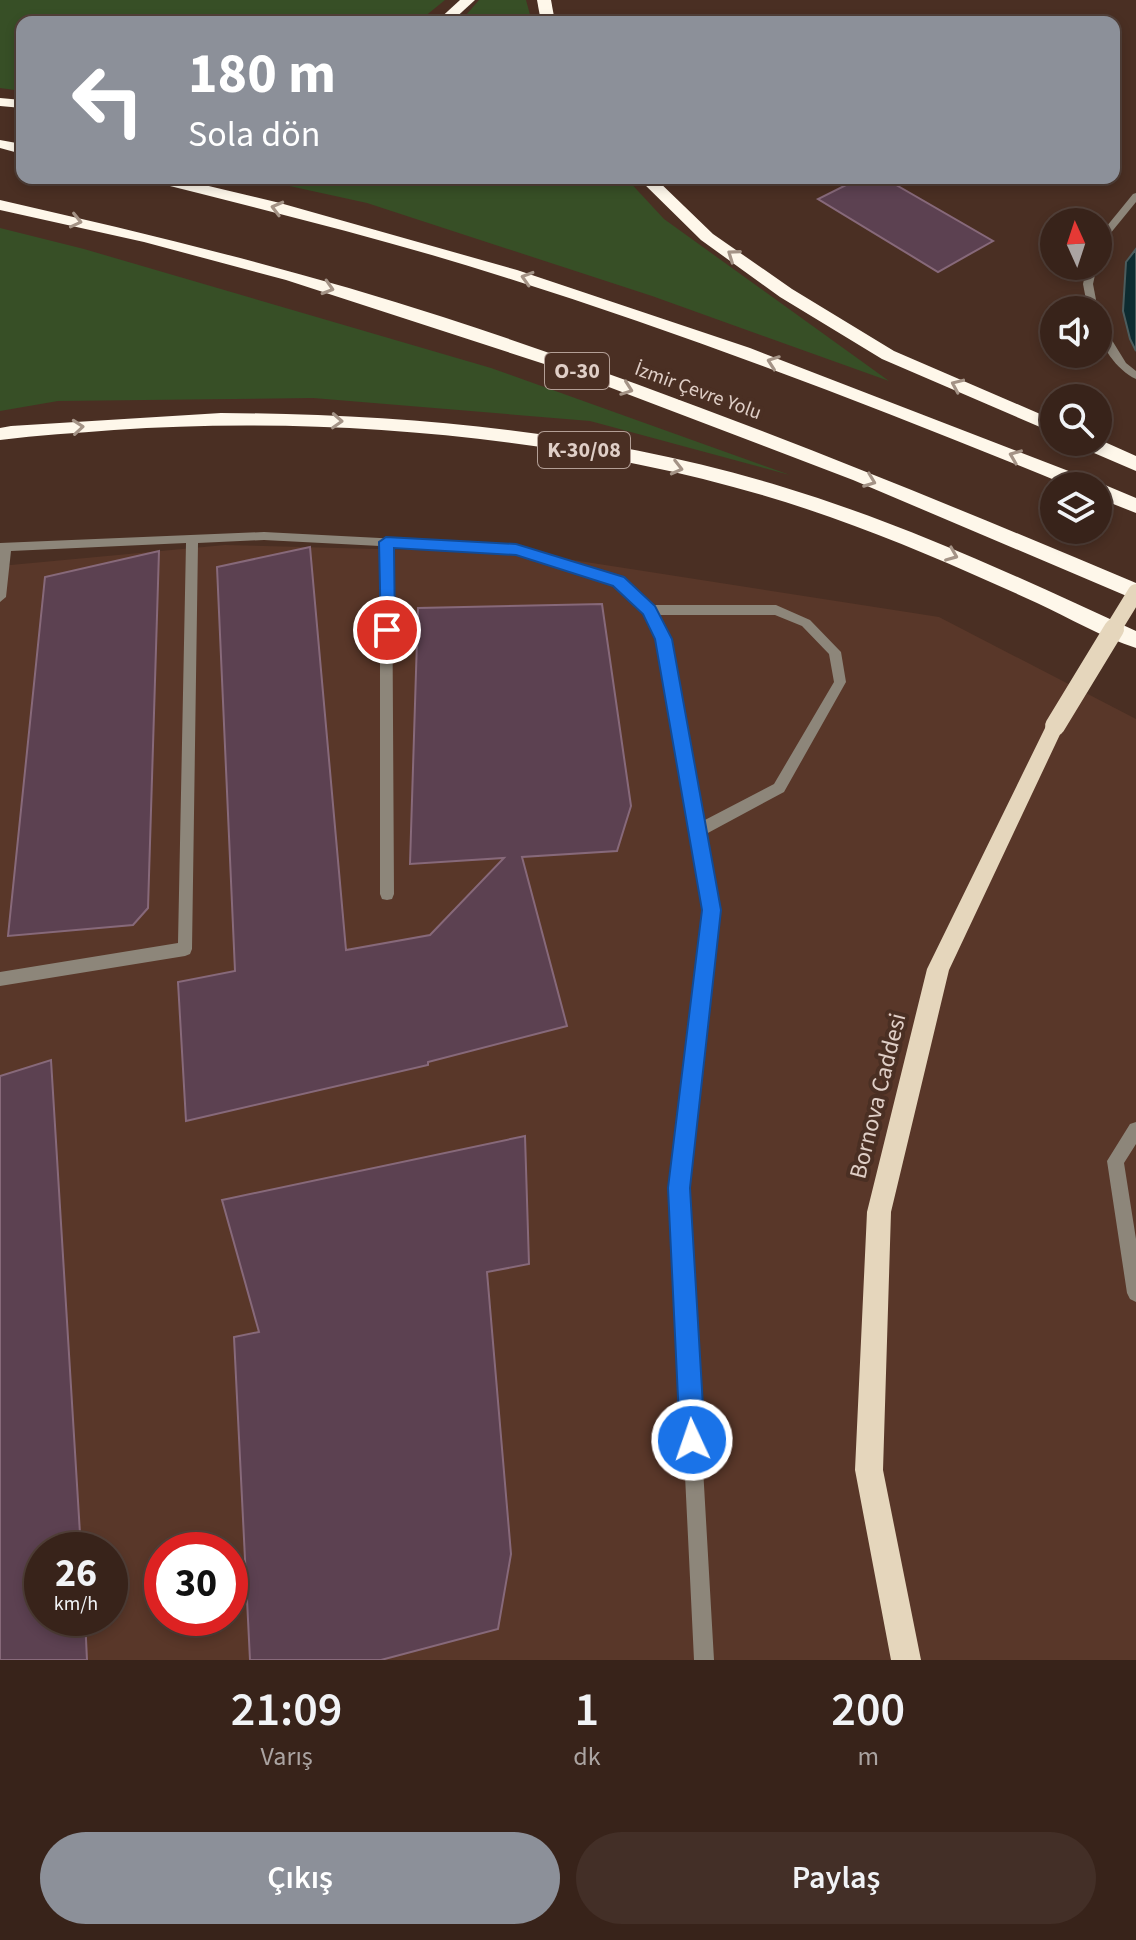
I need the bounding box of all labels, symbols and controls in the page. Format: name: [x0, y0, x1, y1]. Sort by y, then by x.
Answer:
text: 180 m: [188, 35, 336, 114]
icon: left: [56, 48, 160, 152]
text: Sola dön: [188, 109, 320, 160]
one-way arrow: [270, 201, 284, 217]
north arrow: [1040, 208, 1112, 280]
map controls: [1040, 208, 1112, 544]
one-way arrow: [69, 212, 83, 229]
one-way arrow: [727, 250, 741, 265]
one-way arrow: [521, 271, 535, 287]
one-way arrow: [320, 279, 334, 295]
button: sound: [1040, 296, 1112, 368]
road number: O-30: [545, 353, 609, 389]
street label: İzmir Çevre Yolu: [631, 355, 765, 427]
one-way arrow: [767, 355, 781, 372]
one-way arrow: [951, 378, 965, 394]
one-way arrow: [619, 379, 633, 395]
button: search: [1040, 384, 1112, 456]
one-way arrow: [331, 412, 344, 429]
one-way arrow: [72, 419, 85, 436]
road number: K-30/08: [538, 432, 630, 468]
one-way arrow: [1009, 450, 1024, 466]
one-way arrow: [670, 459, 684, 476]
one-way arrow: [862, 471, 876, 487]
button: layers: [1040, 472, 1112, 544]
one-way arrow: [944, 545, 958, 562]
pin: [353, 596, 421, 664]
icon: arrive: [365, 608, 409, 652]
street label: Bornova Caddesi: [841, 1010, 915, 1182]
position arrow: [650, 1398, 734, 1482]
speed limit sign: 30: [144, 1532, 248, 1636]
text: 26: [55, 1545, 97, 1602]
text: km/h: [54, 1590, 98, 1618]
text: 21:09: [231, 1676, 342, 1744]
text: 1: [575, 1676, 599, 1744]
text: 200: [831, 1676, 905, 1744]
text: Varış: [260, 1738, 313, 1775]
text: dk: [573, 1738, 601, 1775]
text: m: [857, 1738, 879, 1775]
button: Çıkış: [40, 1832, 560, 1924]
button: Paylaş: [576, 1832, 1096, 1924]

